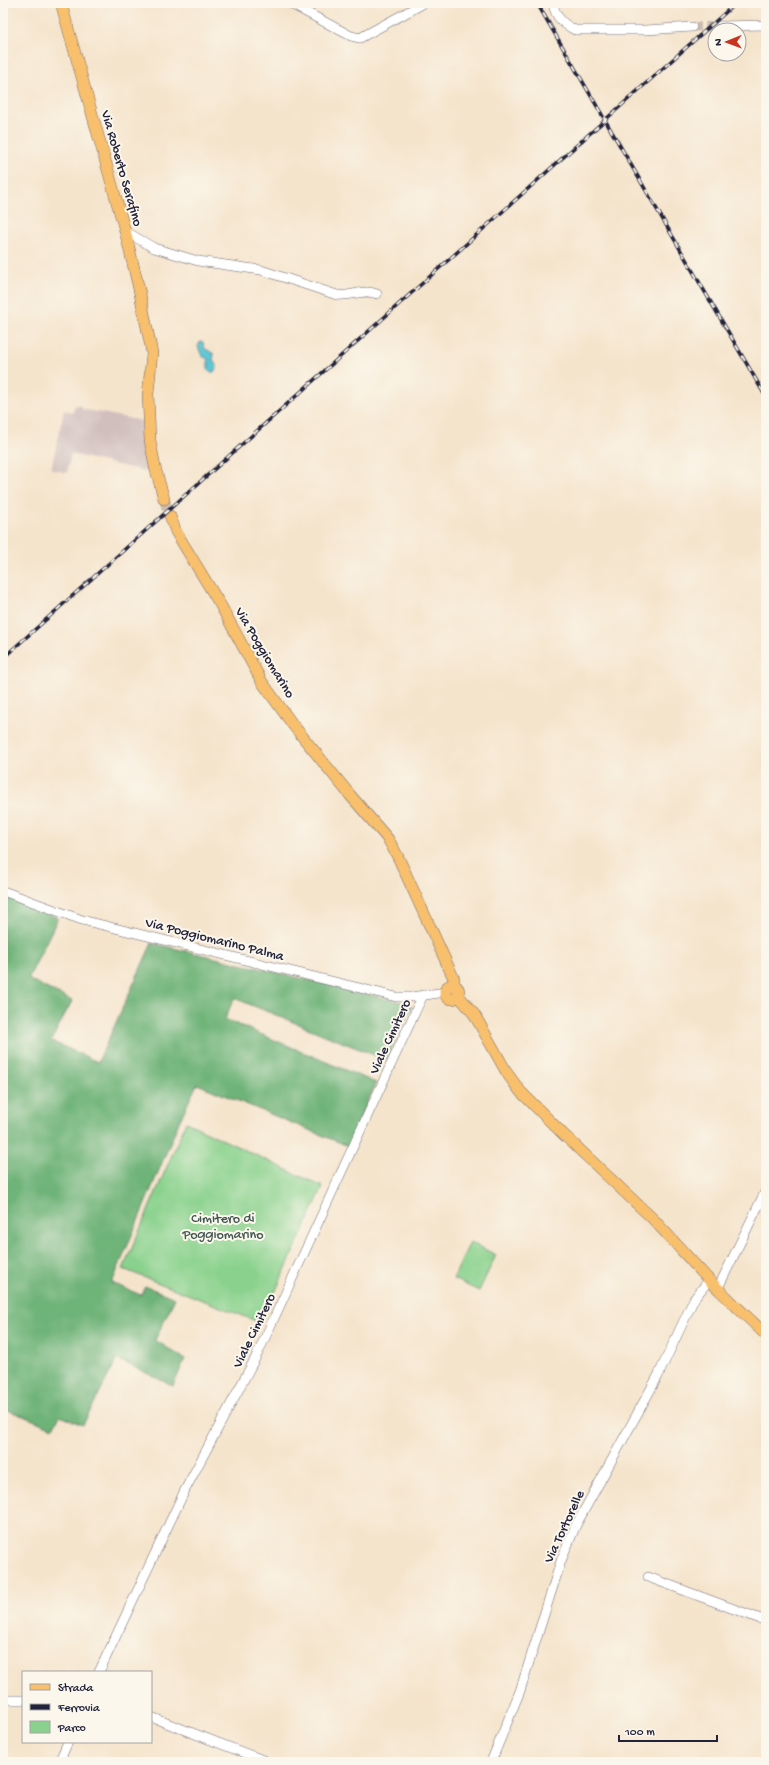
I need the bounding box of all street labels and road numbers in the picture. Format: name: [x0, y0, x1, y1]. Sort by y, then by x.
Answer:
street label: Via Roberto Serafino: [96, 108, 145, 229]
street label: Via Poggiomarino: [230, 604, 298, 702]
street label: Via Poggiomarino Palma: [142, 915, 287, 966]
street label: Viale Cimitero: [366, 997, 416, 1078]
street label: Viale Cimitero: [229, 1291, 281, 1372]
street label: Via Tortorelle: [541, 1487, 590, 1567]

